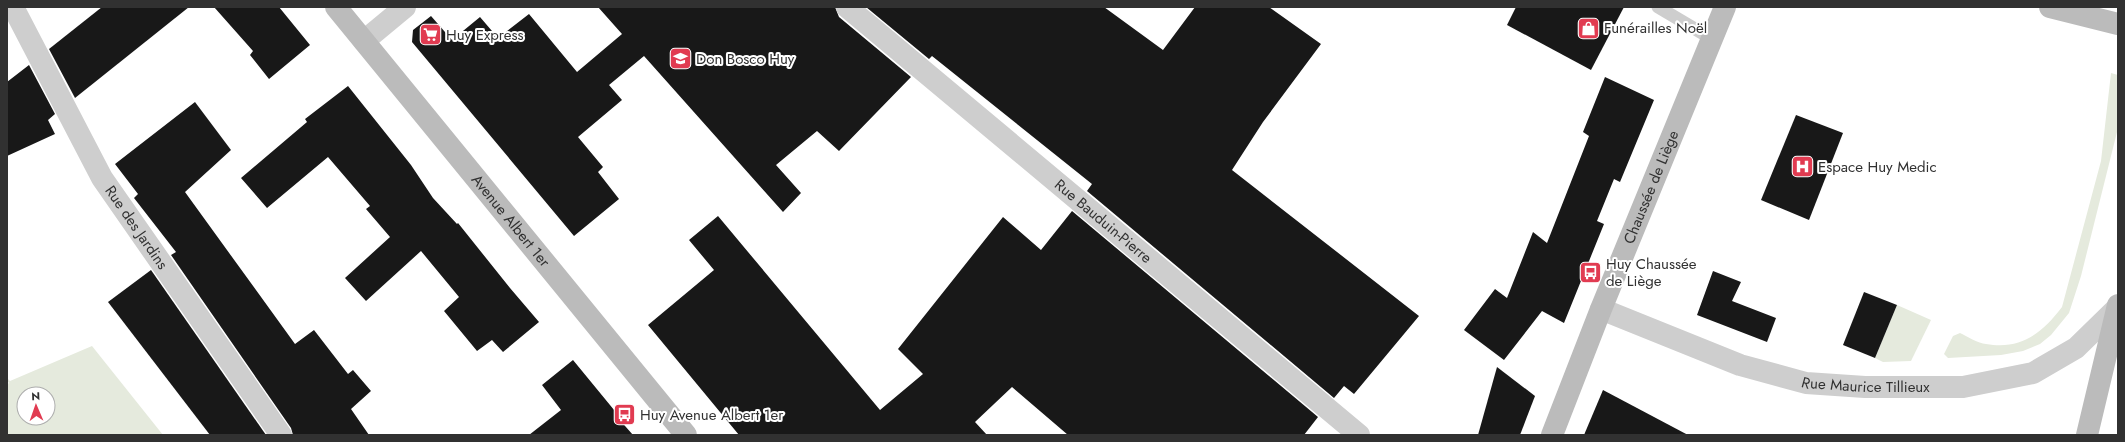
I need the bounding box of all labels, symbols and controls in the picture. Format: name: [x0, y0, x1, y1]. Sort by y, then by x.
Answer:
shop icon: Funérailles Noël: [1575, 15, 1601, 41]
place label: Funérailles Noël: [1604, 17, 1707, 39]
supermarket icon: Huy Express: [417, 22, 443, 48]
place label: Huy Express: [446, 24, 524, 46]
school or university icon: Don Bosco Huy: [667, 46, 693, 72]
place label: Don Bosco Huy: [696, 48, 795, 70]
street label: Chaussée de Liège: [1618, 127, 1684, 247]
hospital icon: Espace Huy Medic: [1789, 154, 1815, 180]
place label: Espace Huy Medic: [1818, 156, 1937, 178]
street label: Avenue Albert 1er: [466, 170, 556, 272]
street label: Rue Bauduin-Pierre: [1050, 174, 1157, 269]
street label: Rue des Jardins: [99, 181, 173, 274]
place label: Huy Chaussée de Liège: [1606, 253, 1697, 292]
bus stop icon: Huy Chaussée de Liège: [1578, 260, 1604, 286]
street label: Rue Maurice Tillieux: [1799, 371, 1930, 398]
north arrow: [16, 386, 56, 426]
text: N: [31, 388, 40, 404]
bus stop icon: Huy Avenue Albert 1er: [612, 402, 638, 428]
place label: Huy Avenue Albert 1er: [640, 404, 784, 426]

